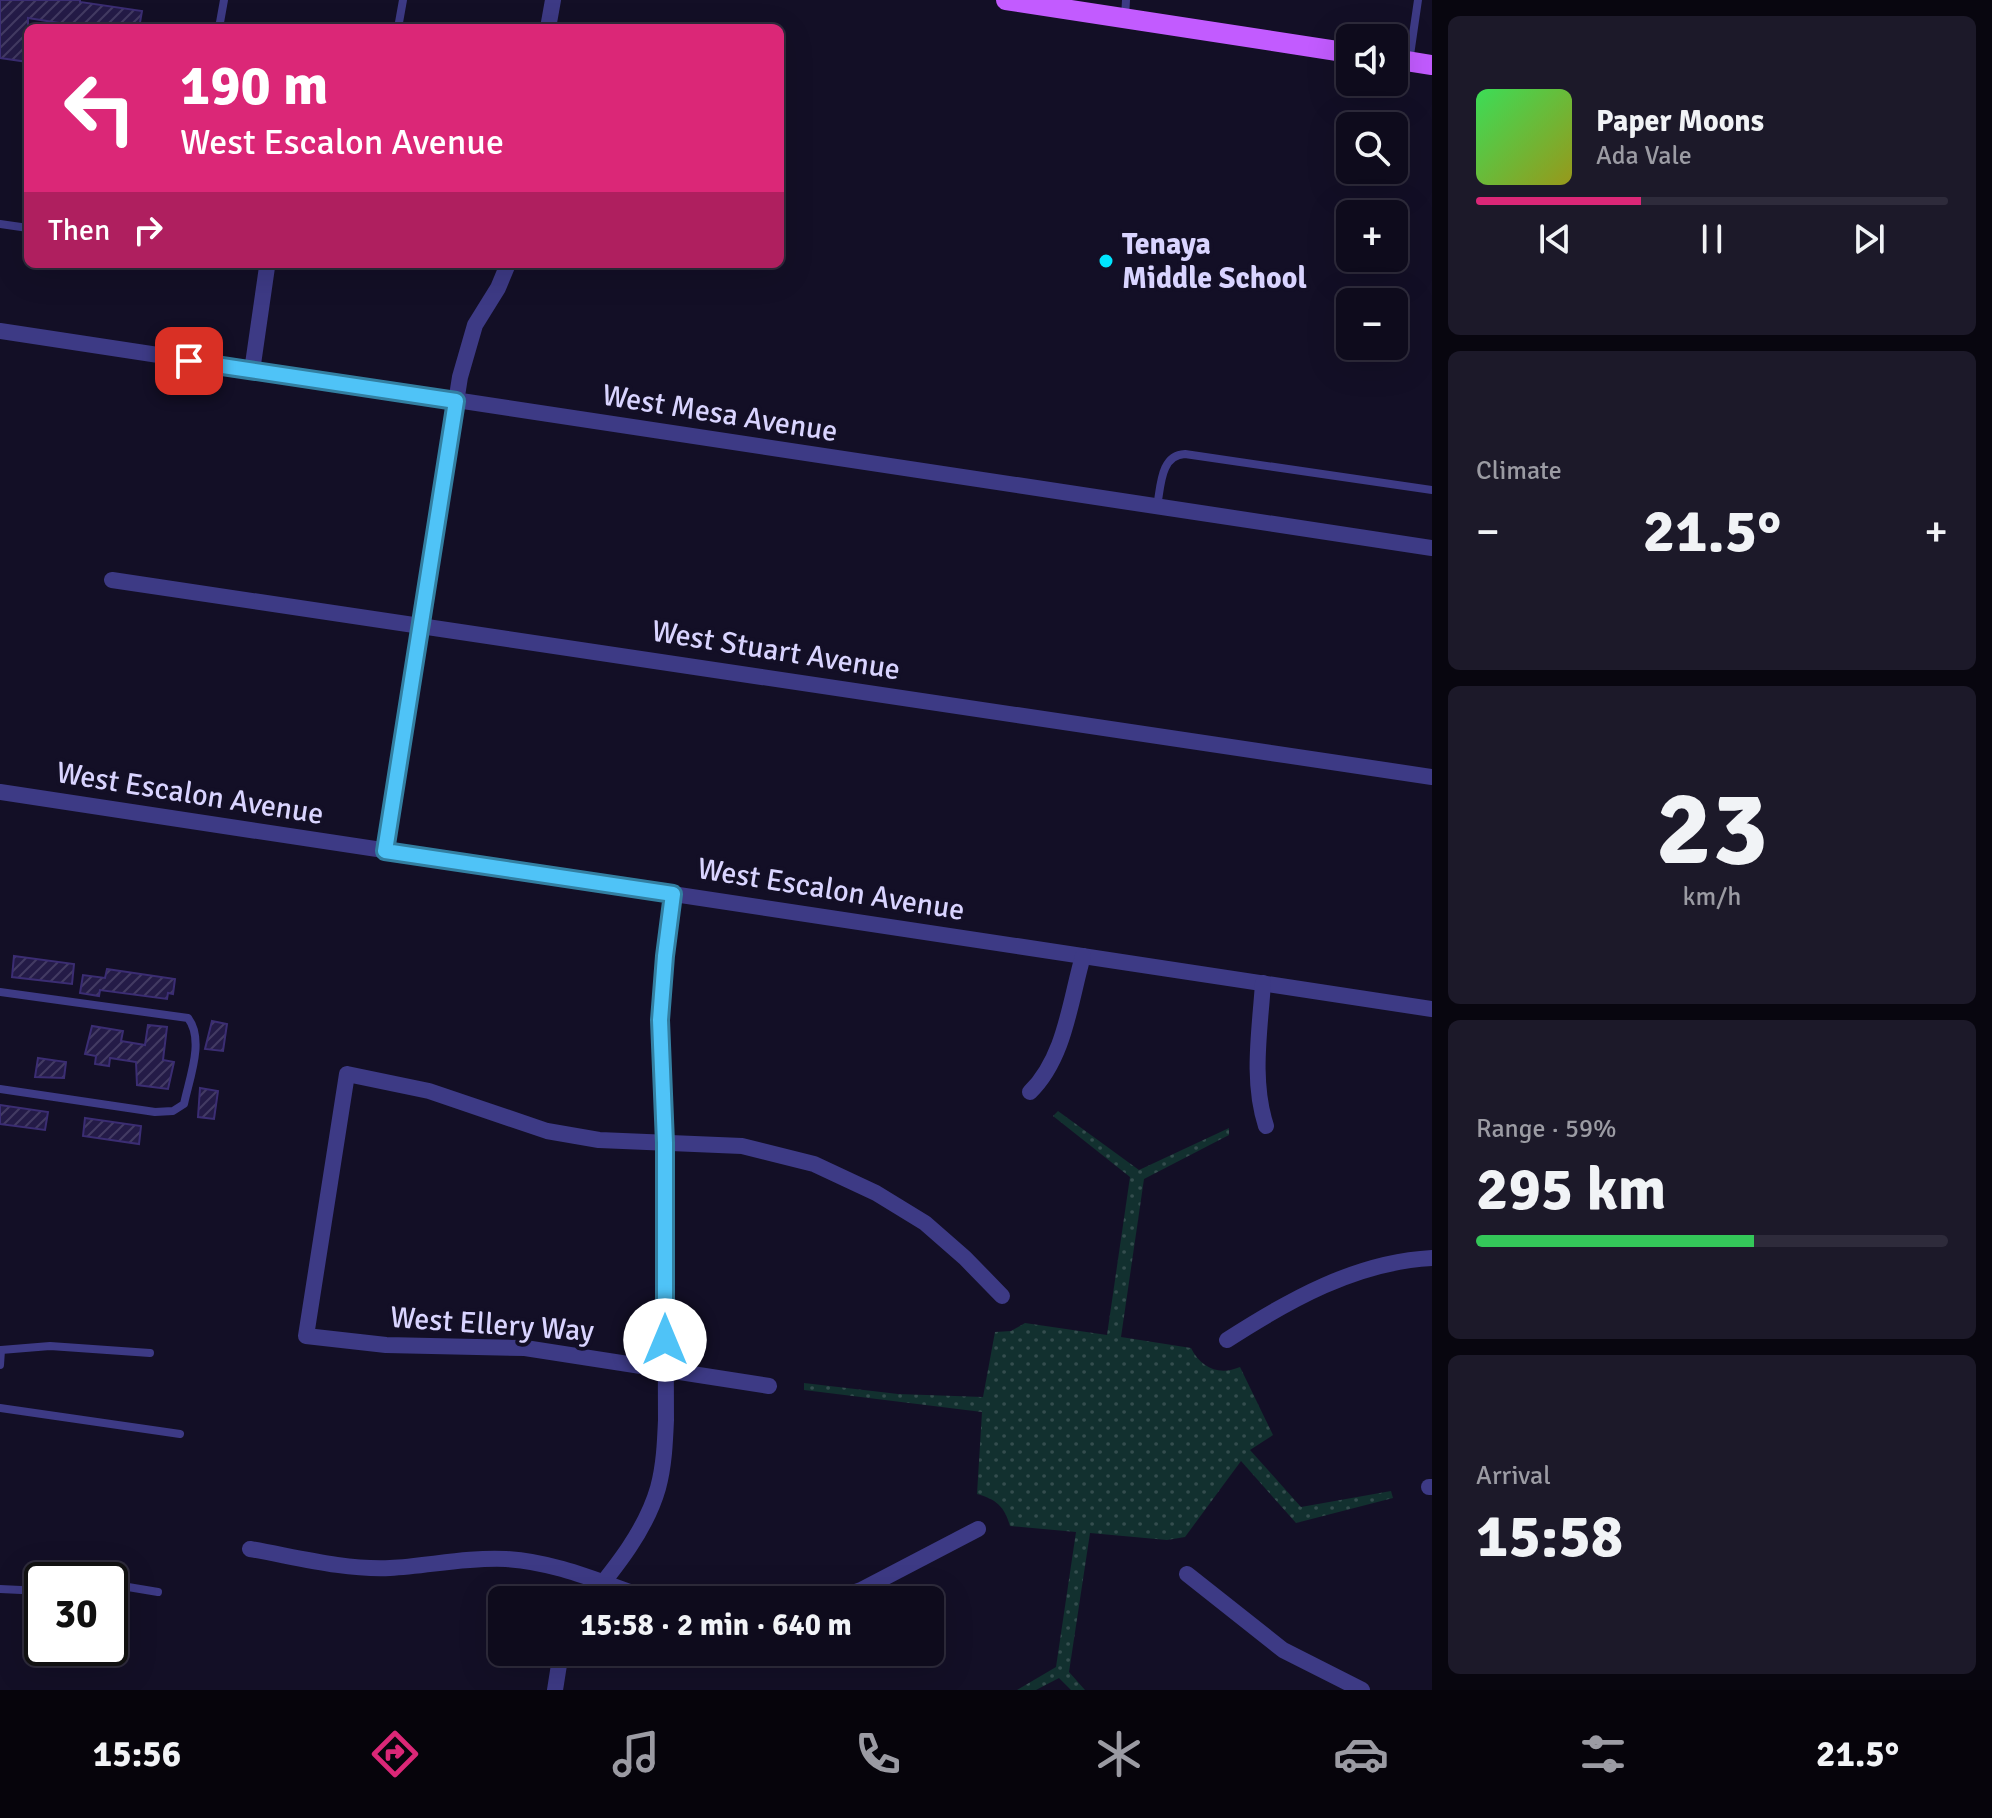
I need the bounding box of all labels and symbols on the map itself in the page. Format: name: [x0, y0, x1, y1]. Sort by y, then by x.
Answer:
place label: Tenaya Middle School: [1122, 226, 1307, 297]
marker: Tenaya Middle School: [1097, 252, 1115, 270]
pin: [155, 327, 223, 395]
street label: West Mesa Avenue: [600, 377, 840, 450]
street label: West Stuart Avenue: [649, 613, 903, 688]
street label: West Escalon Avenue: [54, 754, 326, 833]
street label: West Escalon Avenue: [695, 850, 967, 929]
position arrow: [623, 1298, 707, 1382]
street label: West Ellery Way: [389, 1299, 595, 1350]
speed limit sign: 30: [24, 1562, 128, 1666]

